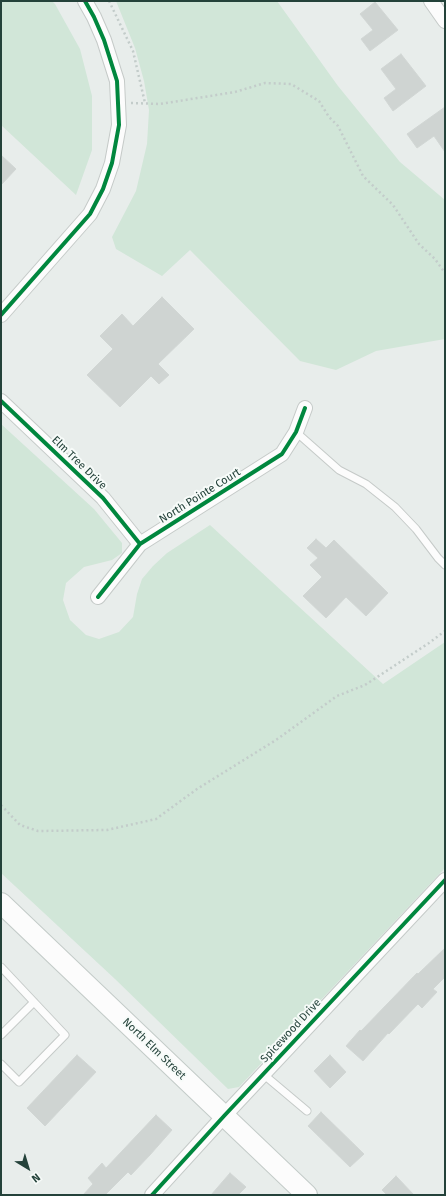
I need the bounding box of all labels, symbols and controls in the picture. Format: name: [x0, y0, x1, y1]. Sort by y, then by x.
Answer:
street label: Elm Tree Drive: [49, 433, 109, 493]
street label: North Pointe Court: [157, 466, 243, 526]
street label: Spicewood Drive: [258, 996, 324, 1066]
street label: North Elm Street: [120, 1016, 188, 1082]
north arrow: [8, 1148, 48, 1188]
text: N: [29, 1170, 43, 1185]

